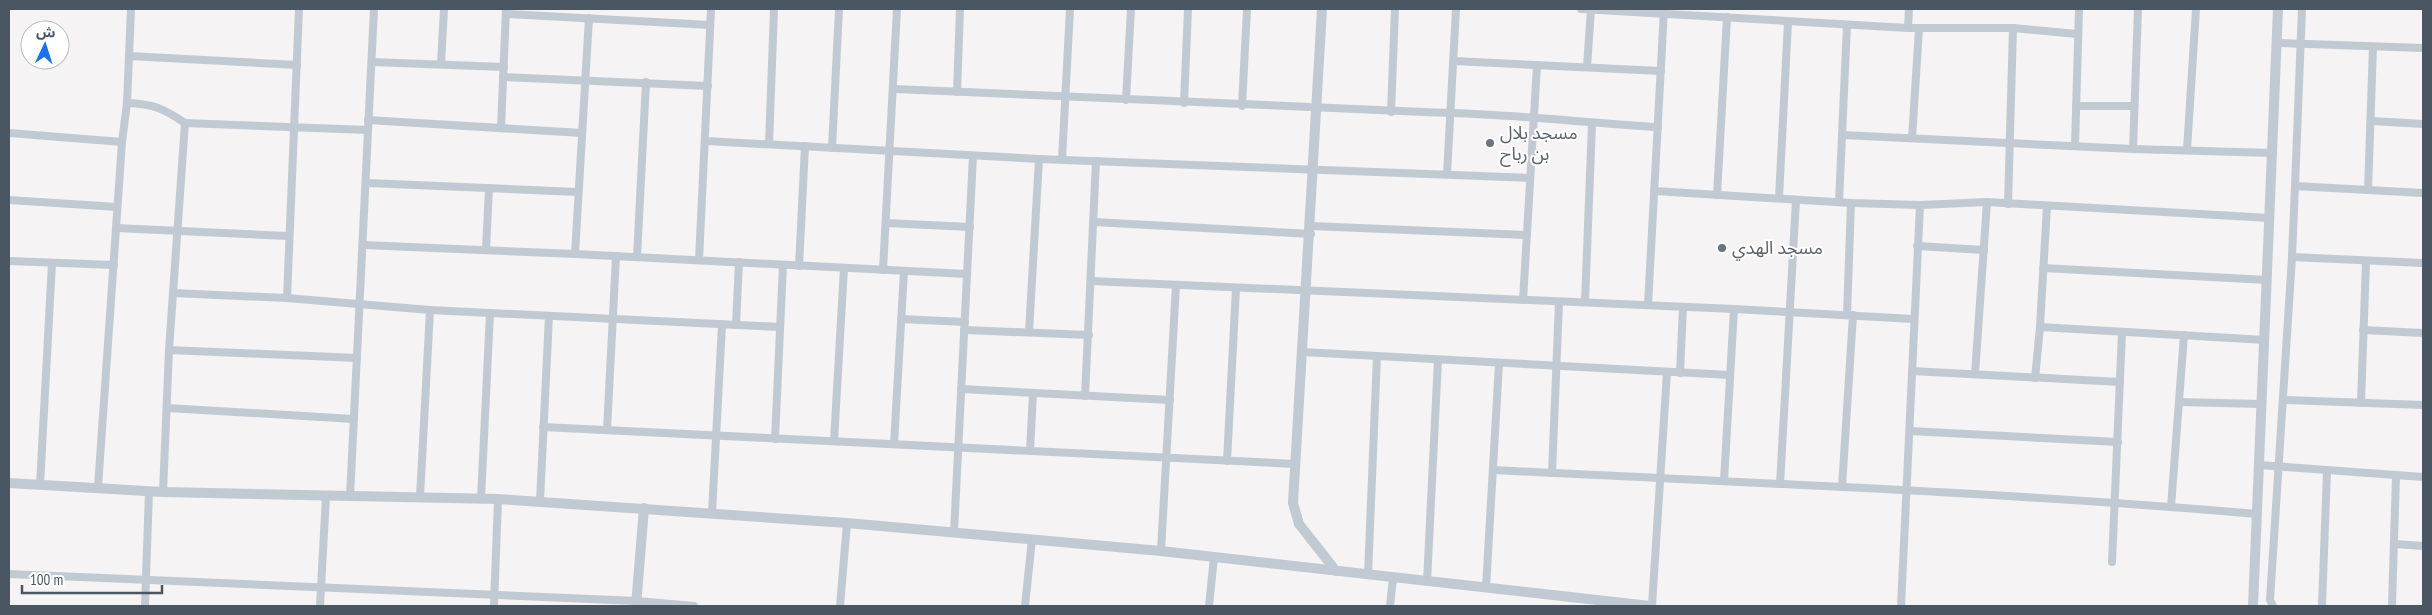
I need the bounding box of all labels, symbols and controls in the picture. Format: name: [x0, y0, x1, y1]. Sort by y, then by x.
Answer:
north arrow: [20, 20, 70, 70]
text: ش: [36, 22, 56, 42]
place label: مسجد بلال بن رباح: [1500, 121, 1578, 167]
marker: مسجد بلال بن رباح: [1484, 137, 1496, 149]
place label: مسجد الهدي: [1732, 236, 1823, 261]
marker: مسجد الهدي: [1716, 242, 1728, 254]
scale bar: [22, 562, 162, 594]
text: 100 m: [30, 570, 63, 589]

